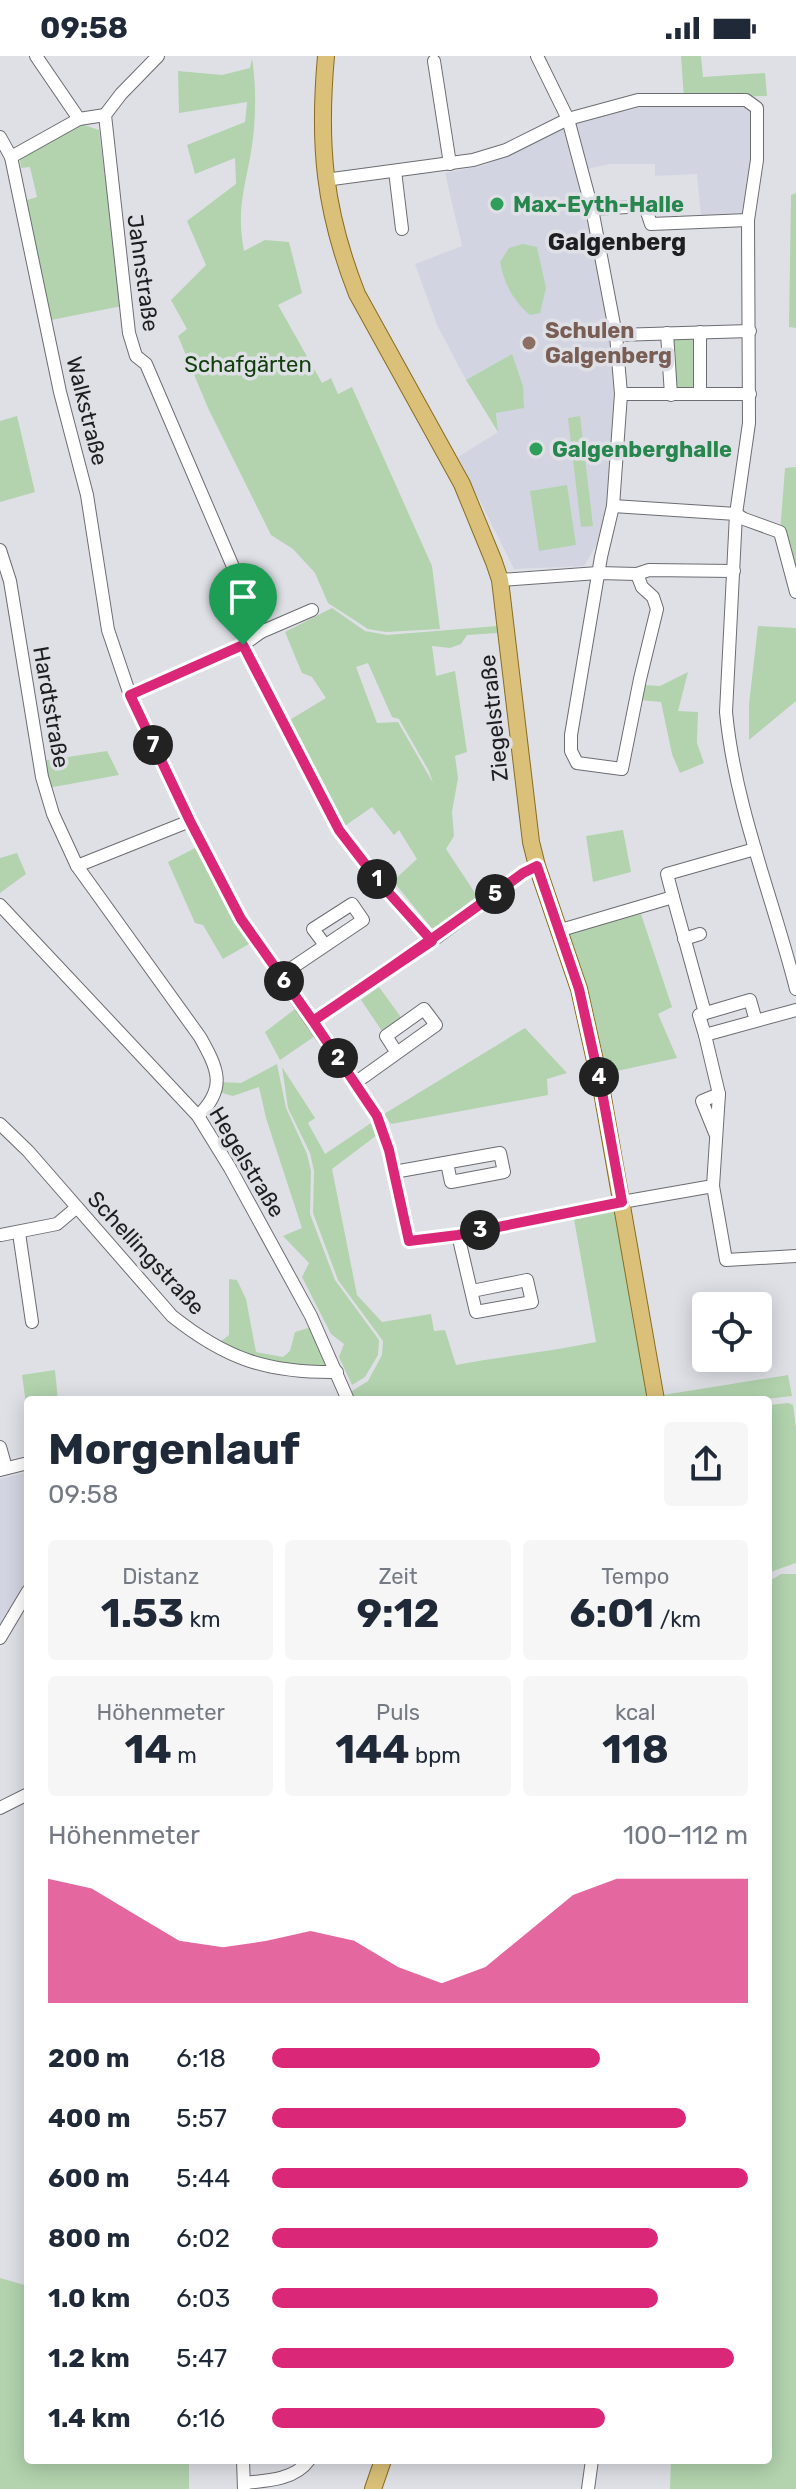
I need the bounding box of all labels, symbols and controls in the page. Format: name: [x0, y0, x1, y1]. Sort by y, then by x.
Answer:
text: 09:58: [40, 10, 128, 46]
place label: Max-Eyth-Halle: [513, 191, 684, 218]
marker: Max-Eyth-Halle: [488, 195, 506, 213]
street label: Jahnstraße: [121, 213, 165, 333]
district label: Galgenberg: [548, 228, 686, 256]
place label: Schulen Galgenberg: [545, 317, 672, 369]
marker: Schulen Galgenberg: [520, 334, 538, 352]
park label: Schafgärten: [184, 351, 312, 378]
street label: Walkstraße: [60, 354, 114, 468]
place label: Galgenberghalle: [552, 436, 732, 463]
marker: Galgenberghalle: [527, 440, 545, 458]
pin: [209, 563, 277, 645]
icon: arrive: [221, 575, 265, 619]
street label: Hardtstraße: [27, 644, 75, 770]
street label: Ziegelstraße: [474, 653, 514, 783]
pin: 7: [133, 725, 173, 765]
text: 7: [147, 731, 159, 758]
pin: 1: [357, 859, 397, 899]
text: 1: [372, 865, 382, 892]
pin: 5: [475, 874, 515, 914]
text: 5: [488, 880, 502, 907]
pin: 6: [264, 961, 304, 1001]
text: 6: [277, 967, 291, 994]
pin: 2: [318, 1038, 358, 1078]
text: 2: [331, 1044, 345, 1071]
pin: 4: [579, 1057, 619, 1097]
text: 4: [591, 1063, 607, 1090]
street label: Hegelstraße: [203, 1102, 291, 1222]
street label: Schellingstraße: [82, 1185, 210, 1321]
pin: 3: [460, 1210, 500, 1250]
text: 3: [473, 1216, 487, 1243]
map controls: [692, 1292, 772, 1372]
button: locate: [692, 1292, 772, 1372]
button: share: [664, 1422, 748, 1506]
text: Morgenlauf: [48, 1423, 300, 1475]
text: 09:58: [48, 1479, 119, 1510]
text: Distanz: [122, 1563, 199, 1590]
text: Zeit: [378, 1563, 418, 1590]
text: Tempo: [601, 1563, 669, 1590]
text: 1.53: [101, 1590, 184, 1637]
text: 9:12: [356, 1590, 440, 1637]
text: 6:01: [569, 1590, 654, 1637]
text: km: [184, 1606, 221, 1633]
text: /km: [654, 1606, 701, 1633]
text: Höhenmeter: [96, 1699, 225, 1726]
text: Puls: [376, 1699, 420, 1726]
text: kcal: [615, 1699, 656, 1726]
text: 14: [125, 1726, 172, 1773]
text: 144: [335, 1726, 410, 1773]
text: 118: [602, 1726, 669, 1773]
text: m: [172, 1742, 197, 1769]
text: bpm: [410, 1742, 461, 1769]
text: Höhenmeter: [48, 1820, 200, 1851]
text: 100–112 m: [623, 1820, 748, 1851]
text: 200 m: [48, 2043, 130, 2074]
text: 6:18: [176, 2043, 226, 2074]
text: 400 m: [48, 2103, 130, 2134]
text: 5:57: [176, 2103, 227, 2134]
text: 600 m: [48, 2163, 130, 2194]
text: 5:44: [176, 2163, 230, 2194]
text: 800 m: [48, 2223, 130, 2254]
text: 6:02: [176, 2223, 230, 2254]
text: 1.0 km: [48, 2283, 130, 2314]
text: 6:03: [176, 2283, 230, 2314]
text: 1.2 km: [48, 2343, 130, 2374]
text: 5:47: [176, 2343, 227, 2374]
text: 1.4 km: [48, 2403, 130, 2434]
text: 6:16: [176, 2403, 225, 2434]

